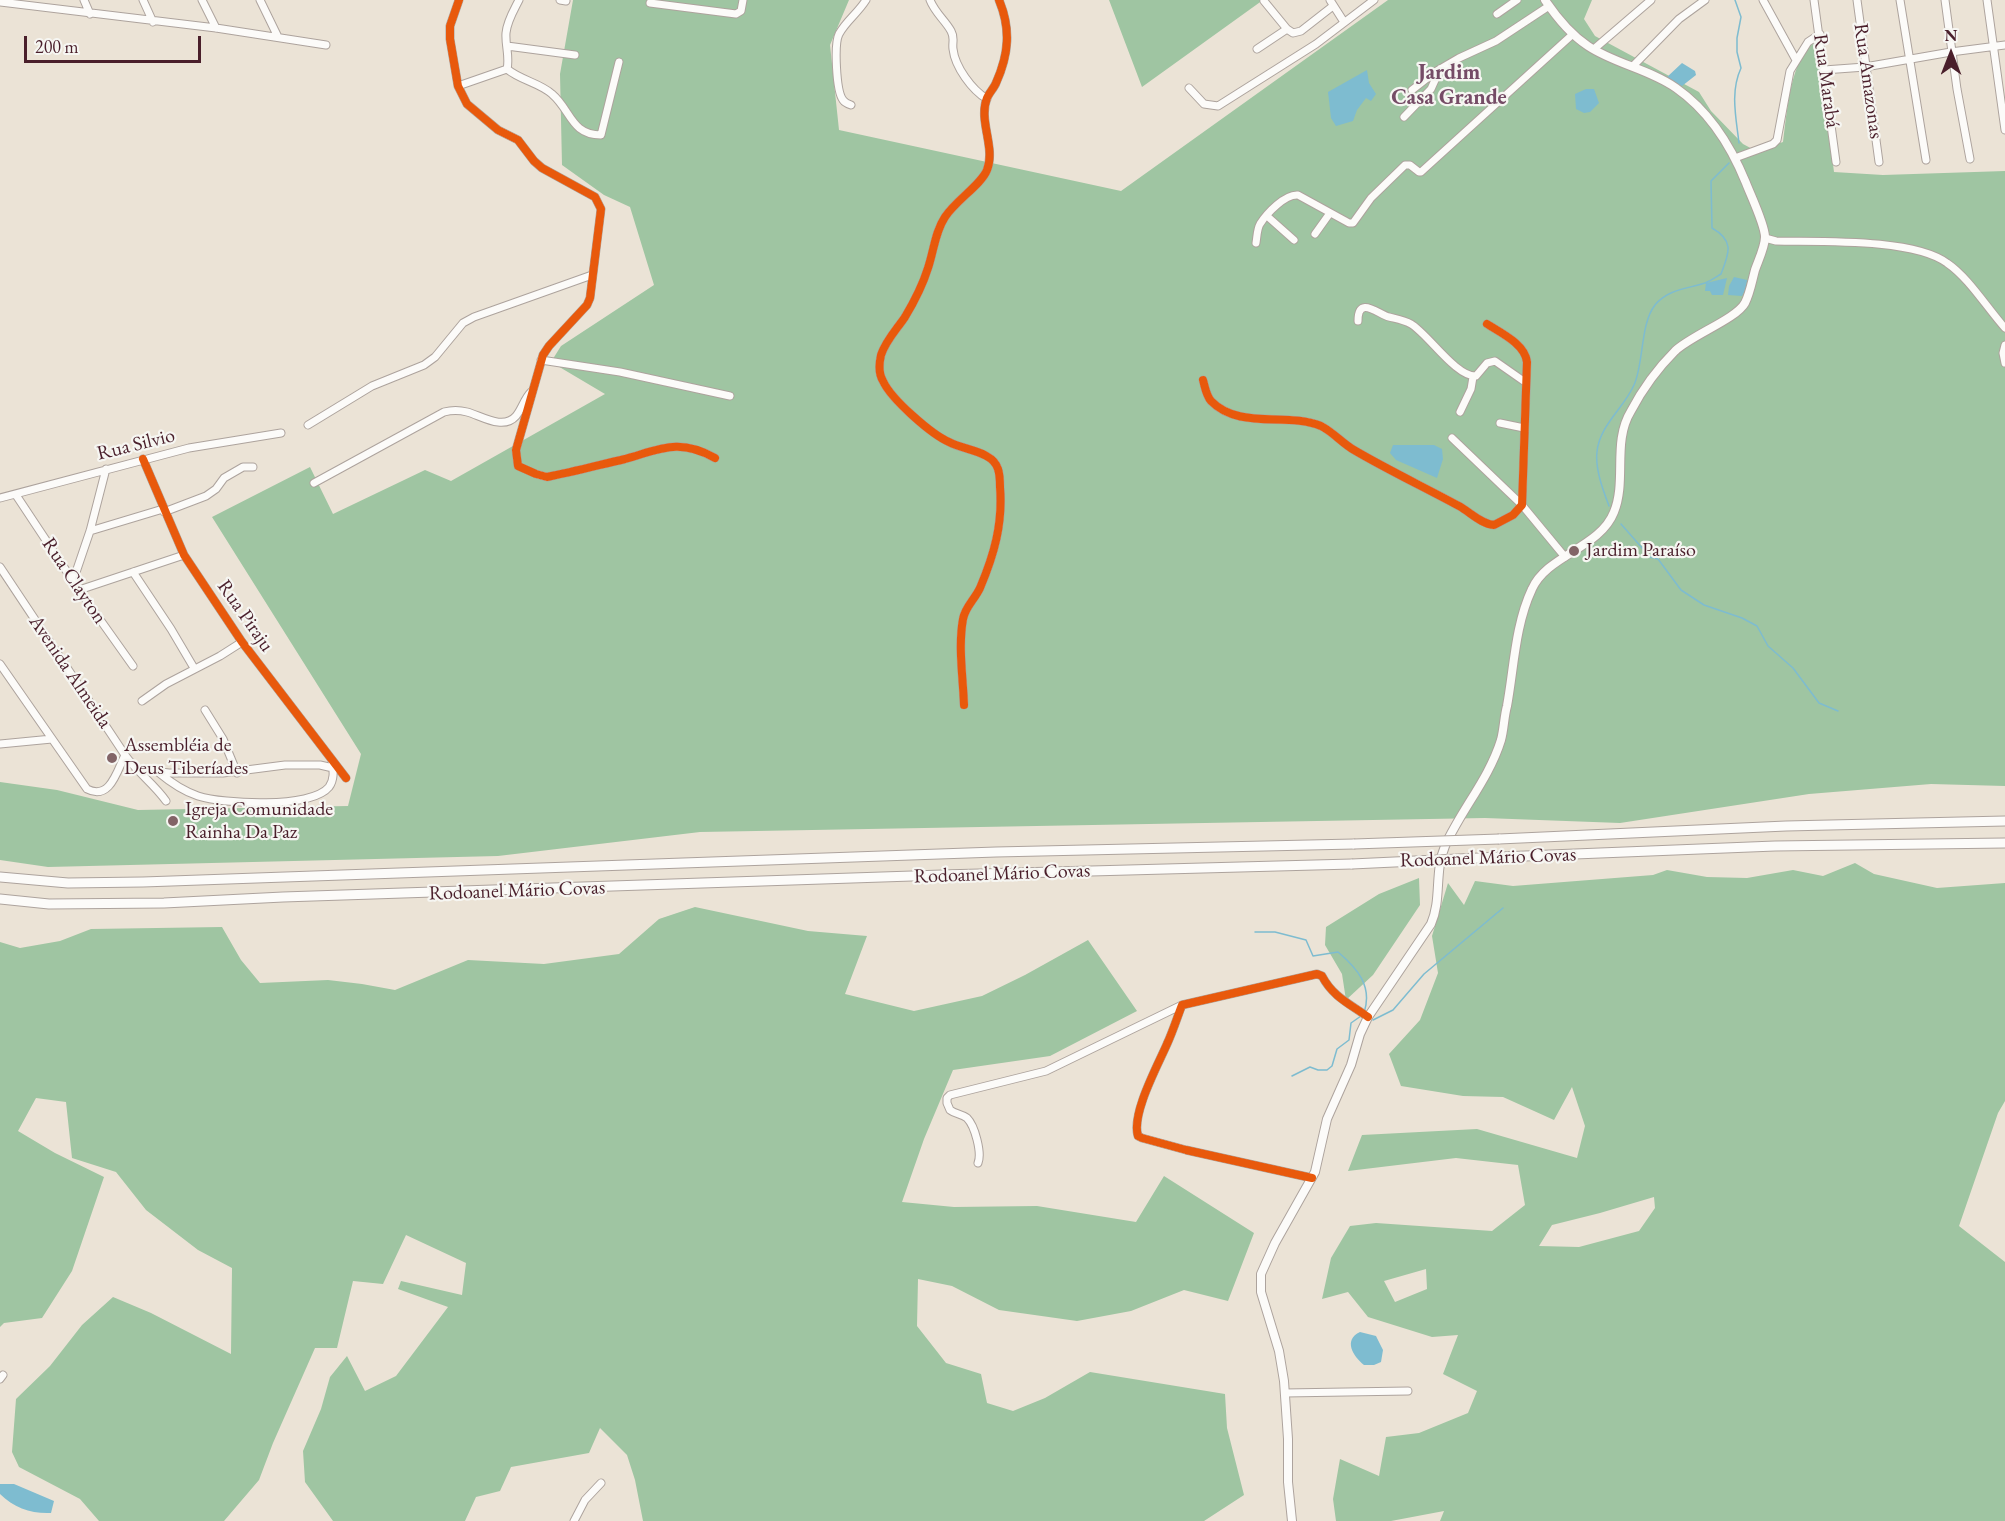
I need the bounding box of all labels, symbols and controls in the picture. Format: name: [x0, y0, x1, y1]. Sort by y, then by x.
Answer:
street label: Rua Amazonas: [1848, 22, 1888, 140]
scale bar: [27, 24, 204, 62]
north arrow: [1921, 24, 1981, 84]
text: N: [1945, 25, 1957, 46]
street label: Rua Marabá: [1808, 32, 1844, 130]
text: 200 m: [35, 35, 79, 58]
district label: Jardim Casa Grande: [1391, 60, 1507, 112]
street label: Rua Silvio: [95, 424, 177, 466]
street label: Rua Clayton: [36, 533, 112, 629]
place label: Jardim Paraíso: [1586, 539, 1696, 563]
marker: Jardim Paraíso: [1567, 544, 1581, 558]
street label: Rua Piraju: [212, 575, 278, 657]
street label: Avenida Almeida: [23, 611, 117, 733]
place label: Assembléia de Deus Tiberíades: [124, 734, 248, 781]
marker: Assembléia de Deus Tiberíades: [105, 751, 119, 765]
place label: Igreja Comunidade Rainha Da Paz: [185, 798, 333, 845]
marker: Igreja Comunidade Rainha Da Paz: [166, 814, 180, 828]
street label: Rodoanel Mário Covas: [1399, 843, 1577, 873]
street label: Rodoanel Mário Covas: [913, 859, 1091, 889]
street label: Rodoanel Mário Covas: [428, 876, 606, 906]

